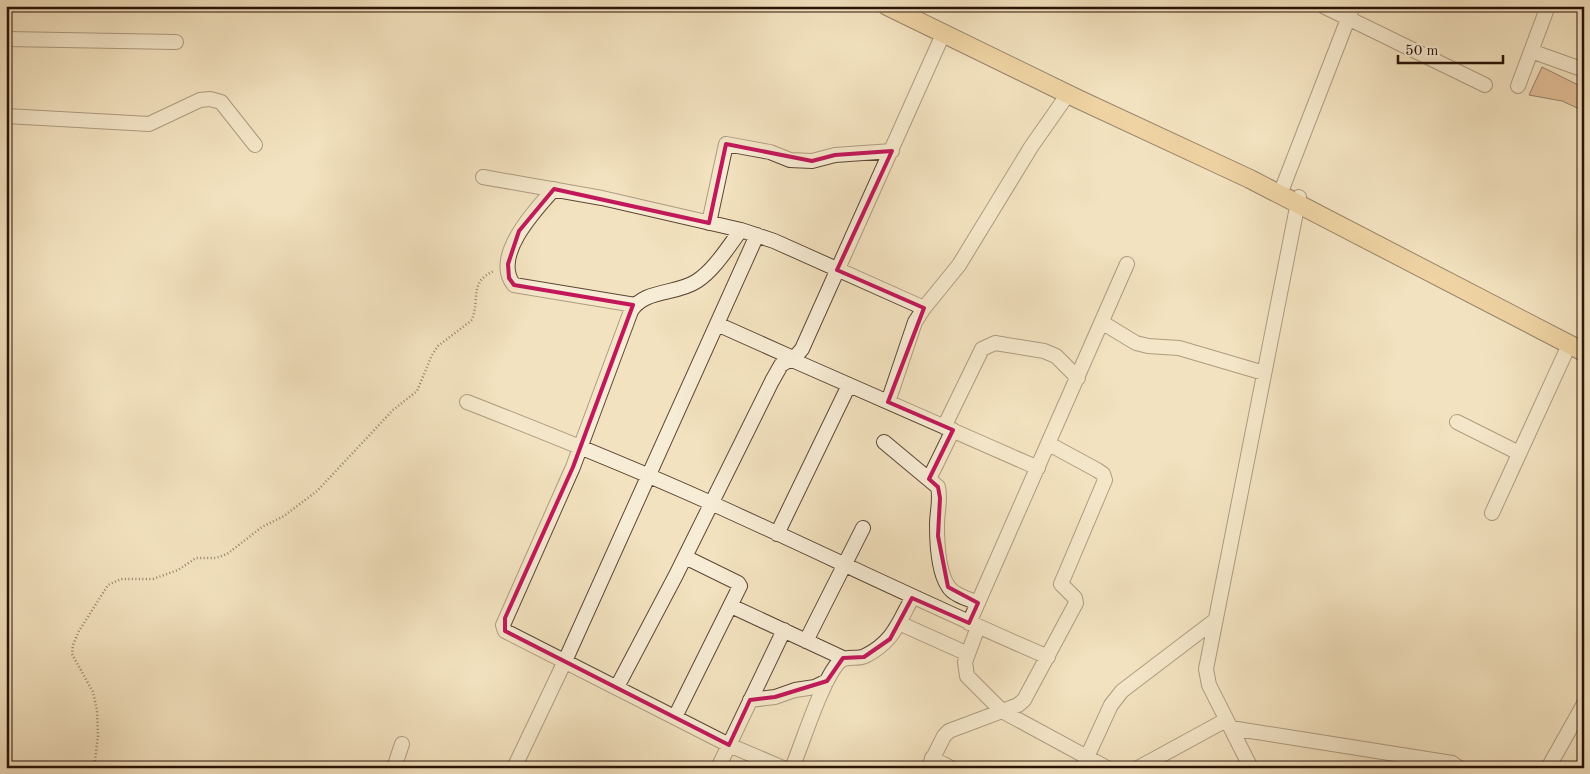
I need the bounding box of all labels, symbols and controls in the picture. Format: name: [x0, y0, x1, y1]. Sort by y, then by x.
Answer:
scale bar: [1398, 32, 1502, 64]
text: 50 m: [1405, 44, 1439, 59]

